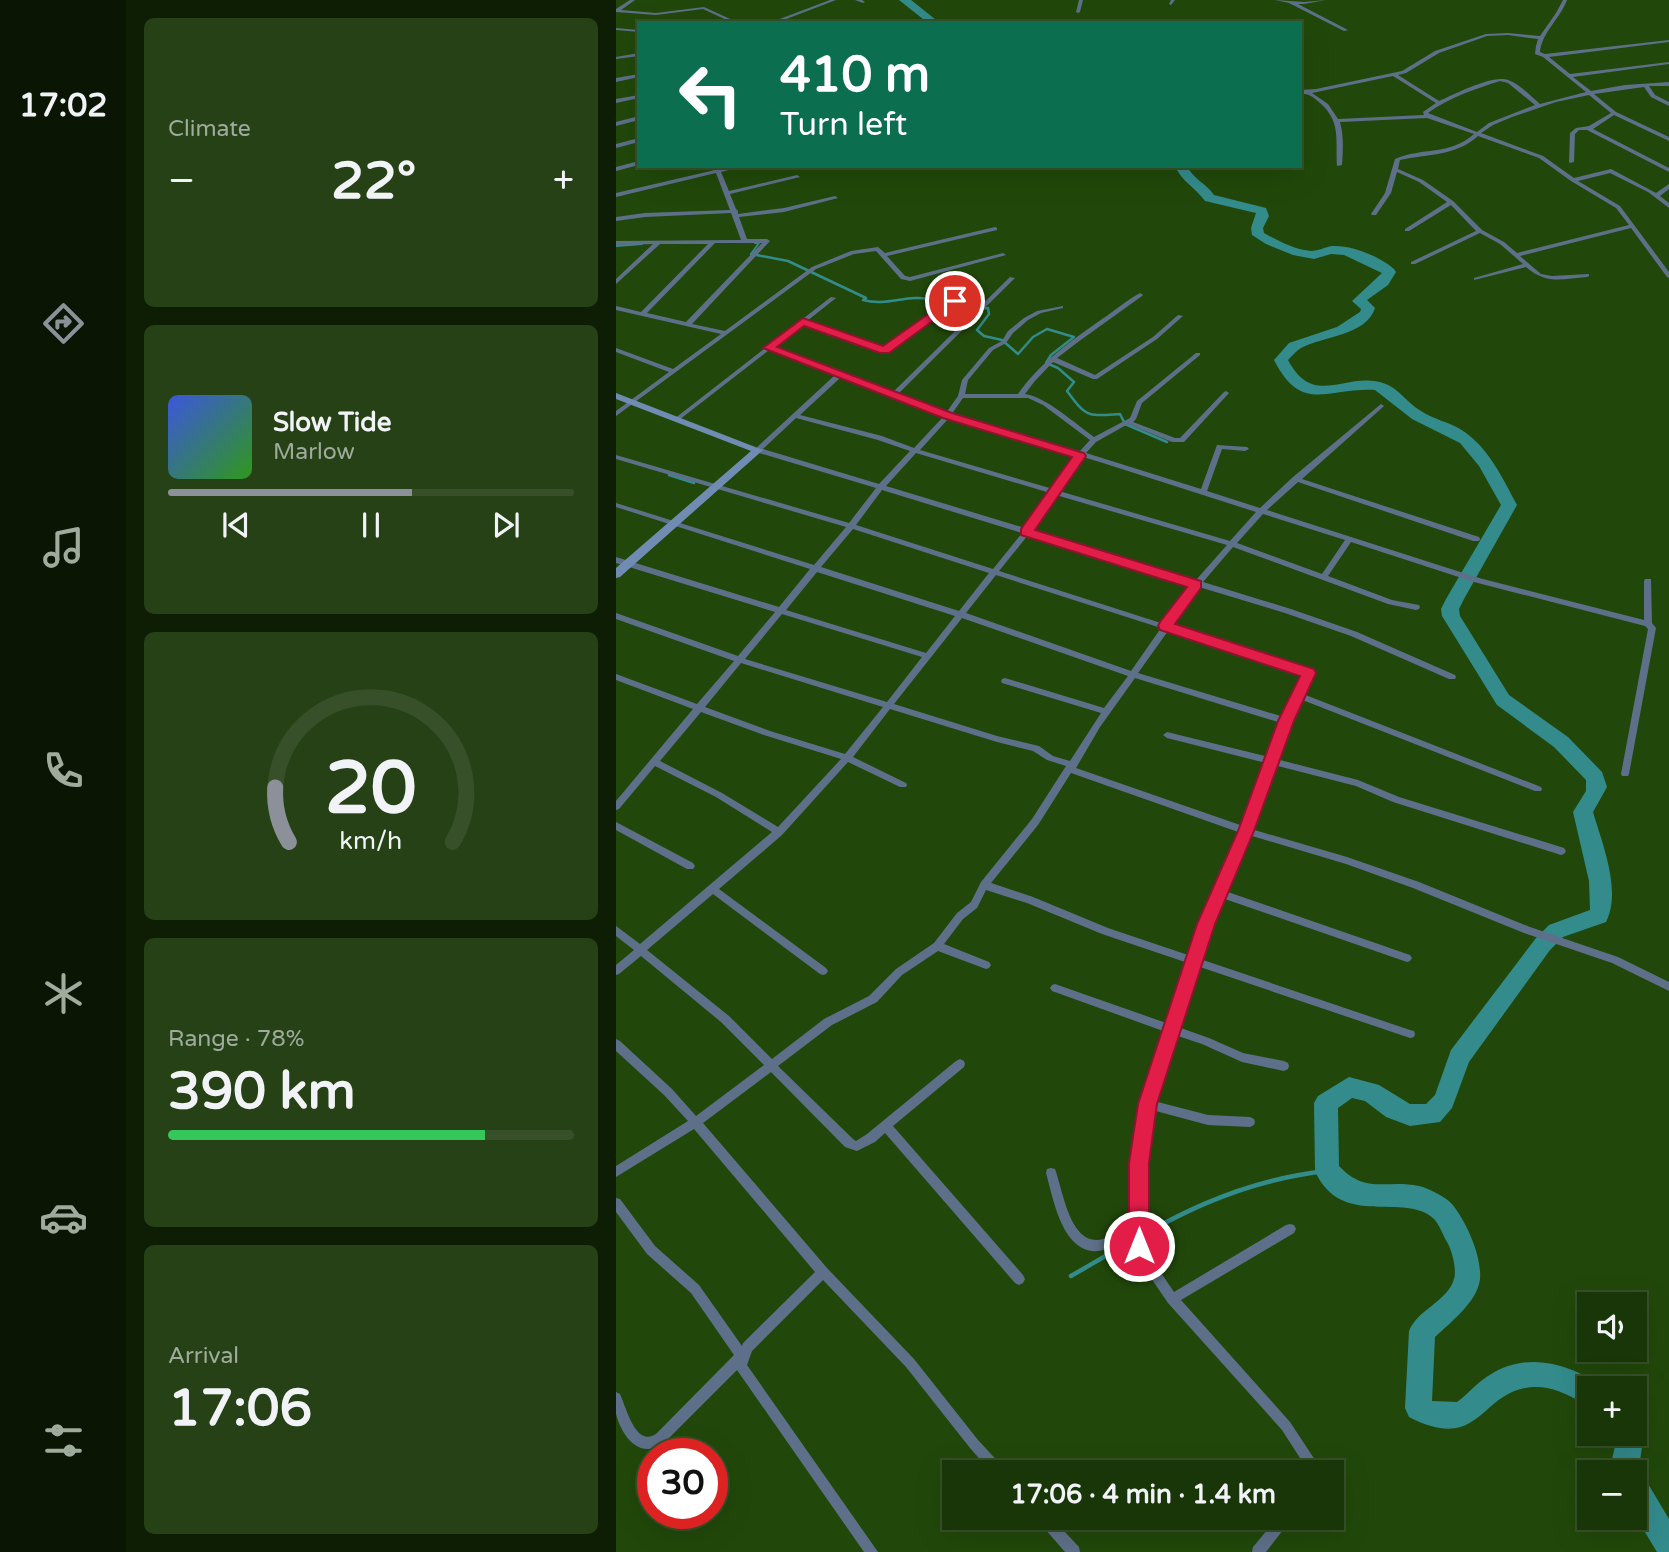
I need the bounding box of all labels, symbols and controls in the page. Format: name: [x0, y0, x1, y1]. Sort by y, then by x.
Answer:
text: 410 m: [780, 46, 930, 105]
icon: left: [665, 49, 756, 140]
text: 17:02: [19, 87, 107, 125]
text: Turn left: [780, 106, 907, 144]
text: Climate: [168, 115, 251, 143]
text: 22°: [331, 150, 416, 213]
text: −: [168, 158, 195, 204]
text: +: [553, 158, 574, 204]
pin: [925, 271, 985, 331]
icon: arrive: [936, 282, 974, 320]
icon: directions: [39, 299, 88, 348]
text: Slow Tide: [273, 407, 391, 438]
text: Marlow: [273, 438, 355, 466]
icon: previous: [217, 506, 255, 544]
icon: pause: [352, 506, 390, 544]
icon: next: [487, 506, 525, 544]
icon: music: [39, 523, 88, 572]
text: 20: [325, 745, 417, 833]
icon: phone: [39, 746, 88, 795]
text: km/h: [340, 826, 402, 856]
icon: climate: [39, 969, 88, 1018]
text: Range · 78%: [168, 1025, 304, 1053]
text: 390 km: [168, 1060, 356, 1123]
icon: car: [39, 1193, 88, 1242]
position arrow: [1102, 1209, 1176, 1283]
map controls: [1577, 1292, 1647, 1530]
button: sound: [1577, 1292, 1647, 1362]
text: Arrival: [168, 1342, 239, 1370]
button: +: [1577, 1376, 1647, 1446]
text: 17:06: [168, 1377, 312, 1440]
icon: filters: [39, 1416, 88, 1465]
speed limit sign: 30: [637, 1438, 728, 1529]
button: −: [1577, 1460, 1647, 1530]
text: 17:06 · 4 min · 1.4 km: [1010, 1479, 1276, 1510]

